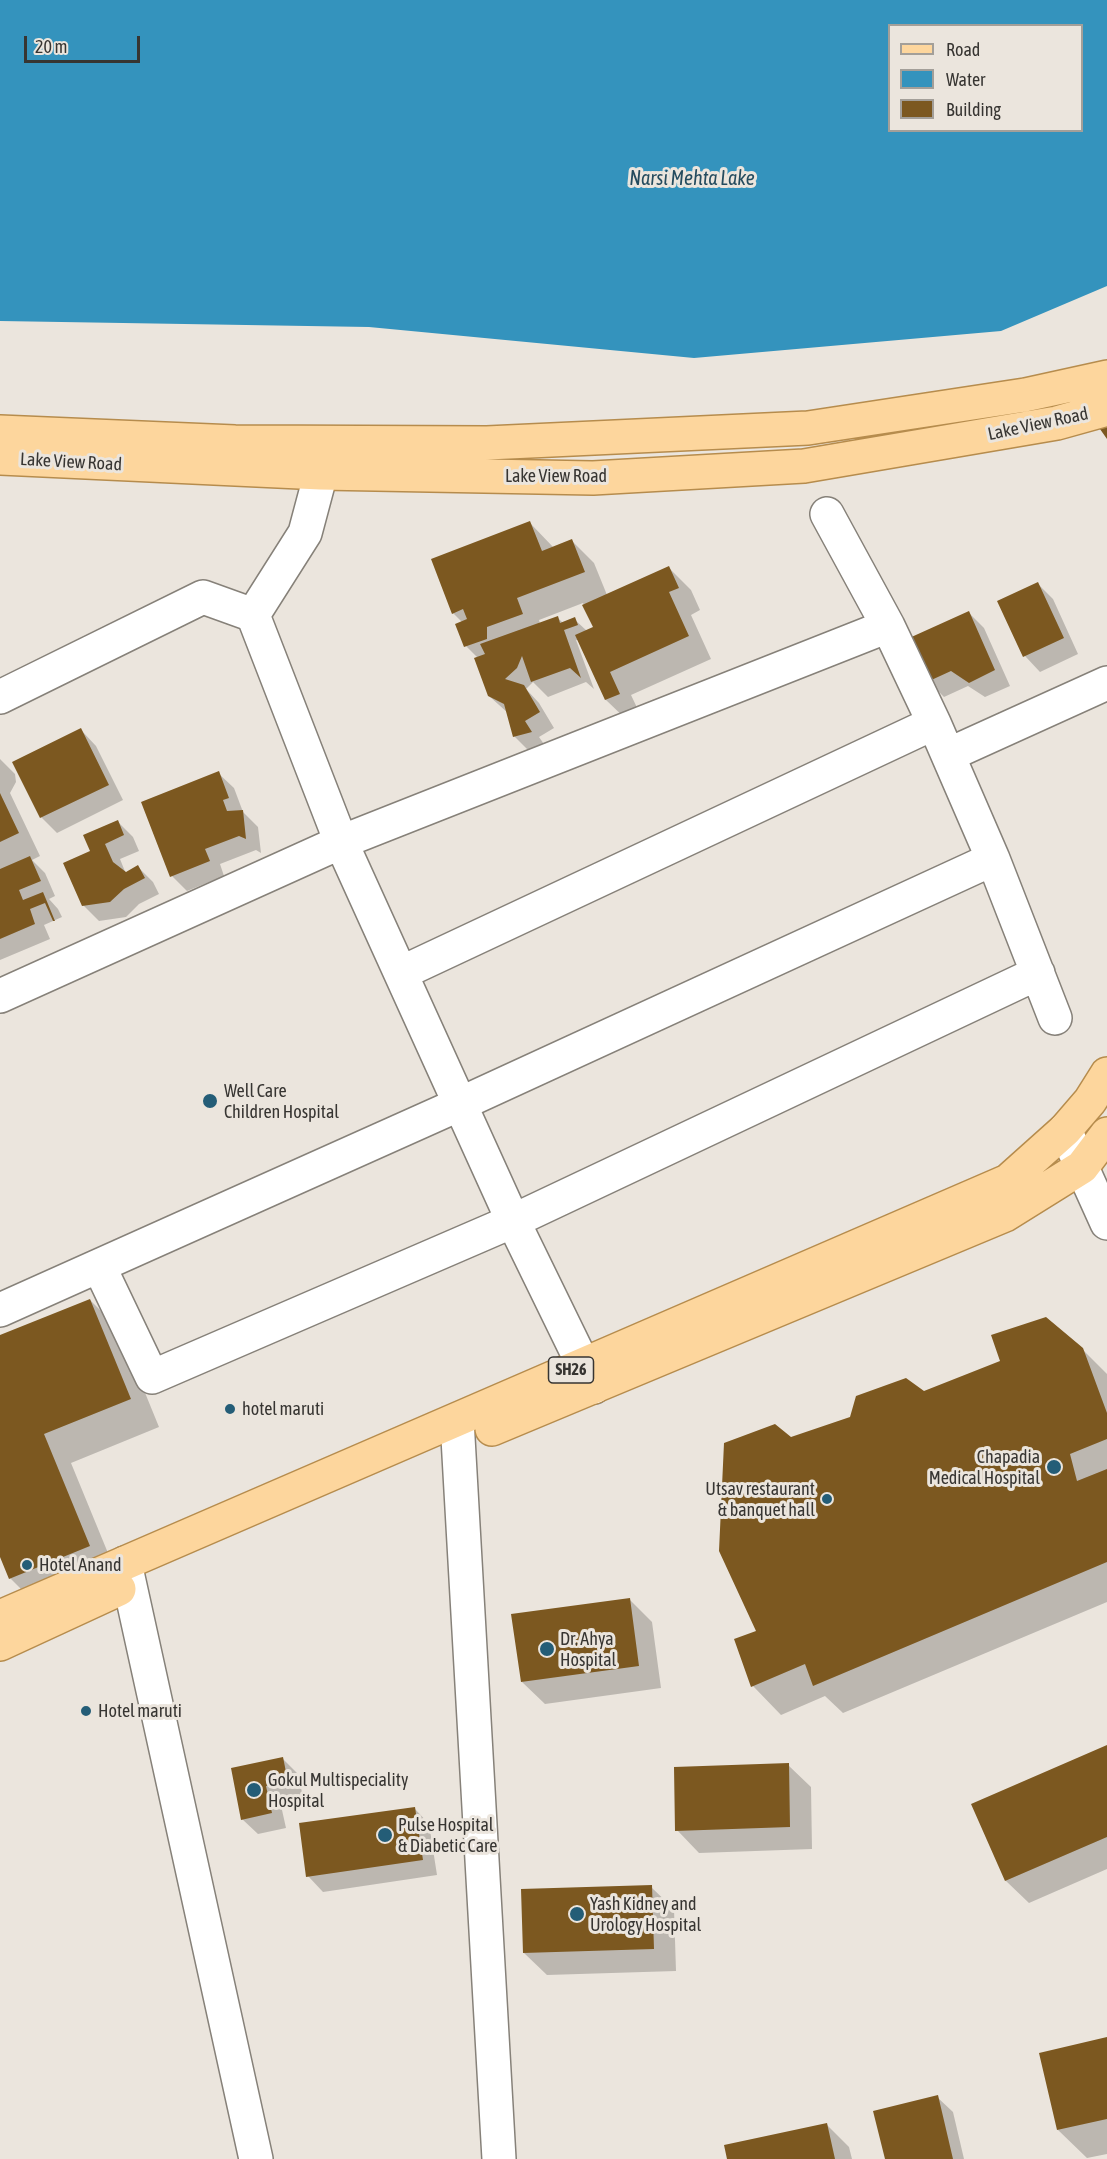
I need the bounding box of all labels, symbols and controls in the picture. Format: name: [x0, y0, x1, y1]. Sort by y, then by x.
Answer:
scale bar: [27, 24, 142, 62]
legend: [888, 24, 1083, 132]
text: 20 m: [35, 36, 67, 57]
text: Road: [946, 39, 980, 60]
text: Water: [946, 69, 985, 90]
text: Building: [946, 99, 1001, 120]
water label: Narsi Mehta Lake: [629, 167, 755, 191]
street label: Lake View Road: [986, 403, 1090, 445]
street label: Lake View Road: [19, 449, 123, 475]
street label: Lake View Road: [505, 465, 607, 487]
place label: Well Care Children Hospital: [224, 1080, 339, 1122]
marker: Well Care Children Hospital: [201, 1092, 219, 1110]
road number: SH26: [548, 1357, 594, 1383]
place label: hotel maruti: [242, 1398, 324, 1420]
marker: hotel maruti: [223, 1402, 237, 1416]
place label: Chapadia Medical Hospital: [929, 1446, 1040, 1488]
marker: Chapadia Medical Hospital: [1045, 1458, 1063, 1476]
place label: Utsav restaurant & banquet hall: [705, 1478, 815, 1520]
marker: Utsav restaurant & banquet hall: [820, 1492, 834, 1506]
place label: Hotel Anand: [39, 1554, 122, 1576]
marker: Hotel Anand: [20, 1558, 34, 1572]
place label: Dr. Ahya Hospital: [560, 1628, 616, 1670]
marker: Dr. Ahya Hospital: [538, 1640, 556, 1658]
place label: Hotel maruti: [98, 1700, 182, 1722]
marker: Hotel maruti: [79, 1704, 93, 1718]
place label: Gokul Multispeciality Hospital: [268, 1769, 408, 1812]
marker: Gokul Multispeciality Hospital: [245, 1781, 263, 1799]
place label: Pulse Hospital & Diabetic Care: [398, 1814, 498, 1856]
marker: Pulse Hospital & Diabetic Care: [376, 1826, 394, 1844]
place label: Yash Kidney and Urology Hospital: [590, 1893, 701, 1936]
marker: Yash Kidney and Urology Hospital: [568, 1905, 586, 1923]

